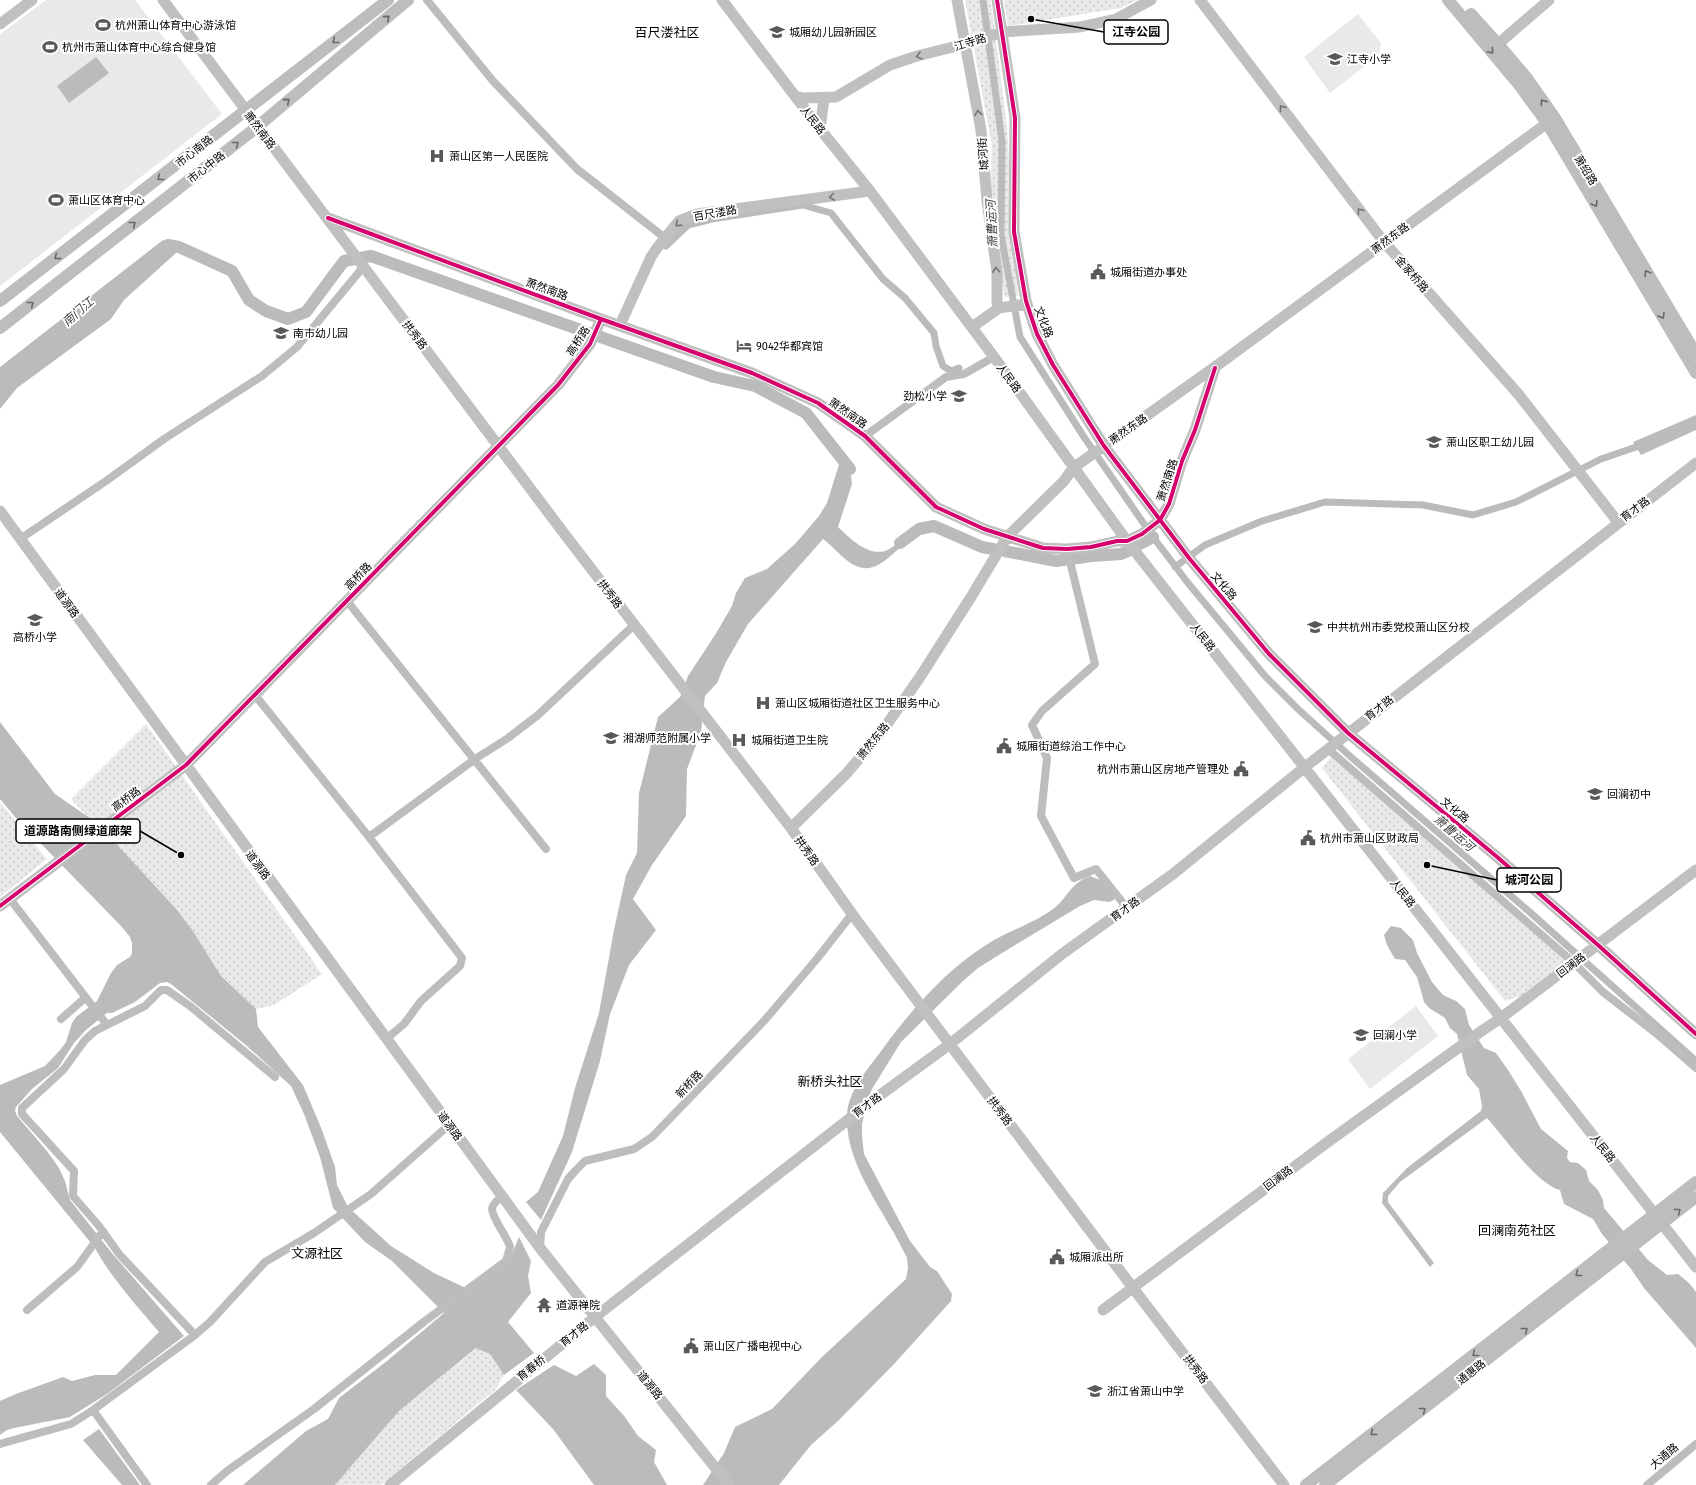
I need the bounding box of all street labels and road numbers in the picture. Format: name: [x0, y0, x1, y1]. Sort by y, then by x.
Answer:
street label: 江寺路: [952, 31, 988, 54]
street label: 人民路: [797, 103, 828, 137]
street label: 萧然南路: [241, 109, 278, 152]
street label: 市心南路: [173, 133, 216, 170]
street label: 城河街: [976, 137, 991, 171]
street label: 市心中路: [185, 149, 228, 186]
street label: 萧绍路: [1572, 153, 1600, 188]
street label: 百尺溇路: [692, 203, 738, 224]
street label: 萧然东路: [1369, 220, 1412, 257]
street label: 金家桥路: [1392, 253, 1431, 295]
street label: 萧然南路: [524, 276, 570, 303]
street label: 文化路: [1032, 304, 1056, 340]
street label: 拱秀路: [399, 318, 430, 352]
street label: 高桥路: [564, 324, 593, 359]
street label: 人民路: [994, 361, 1024, 395]
street label: 萧然南路: [826, 395, 869, 431]
street label: 萧然东路: [1107, 411, 1150, 447]
street label: 萧然南路: [1154, 457, 1180, 503]
street label: 育才路: [1618, 494, 1652, 525]
street label: 高桥路: [342, 560, 374, 593]
street label: 文化路: [1208, 570, 1239, 603]
street label: 拱秀路: [594, 577, 625, 611]
street label: 道源路: [52, 586, 82, 620]
street label: 人民路: [1187, 620, 1218, 654]
street label: 育才路: [1362, 693, 1396, 724]
street label: 萧然东路: [854, 720, 892, 763]
street label: 高桥路: [109, 784, 143, 815]
street label: 文化路: [1438, 795, 1471, 826]
street label: 拱秀路: [792, 834, 821, 869]
street label: 道源路: [243, 848, 273, 882]
street label: 人民路: [1387, 876, 1418, 910]
street label: 育才路: [1108, 894, 1142, 924]
street label: 回澜路: [1554, 950, 1588, 981]
street label: 新桥路: [673, 1068, 705, 1101]
street label: 育才路: [850, 1090, 884, 1121]
street label: 拱秀路: [984, 1094, 1015, 1128]
street label: 道源路: [435, 1109, 465, 1143]
street label: 人民路: [1587, 1131, 1618, 1165]
street label: 回澜路: [1261, 1163, 1295, 1194]
street label: 育才路: [557, 1319, 591, 1350]
street label: 拱秀路: [1180, 1352, 1211, 1386]
street label: 育春桥: [514, 1353, 548, 1384]
street label: 通惠路: [1454, 1357, 1488, 1388]
street label: 道源路: [634, 1368, 665, 1402]
street label: 大通路: [1648, 1441, 1681, 1472]

